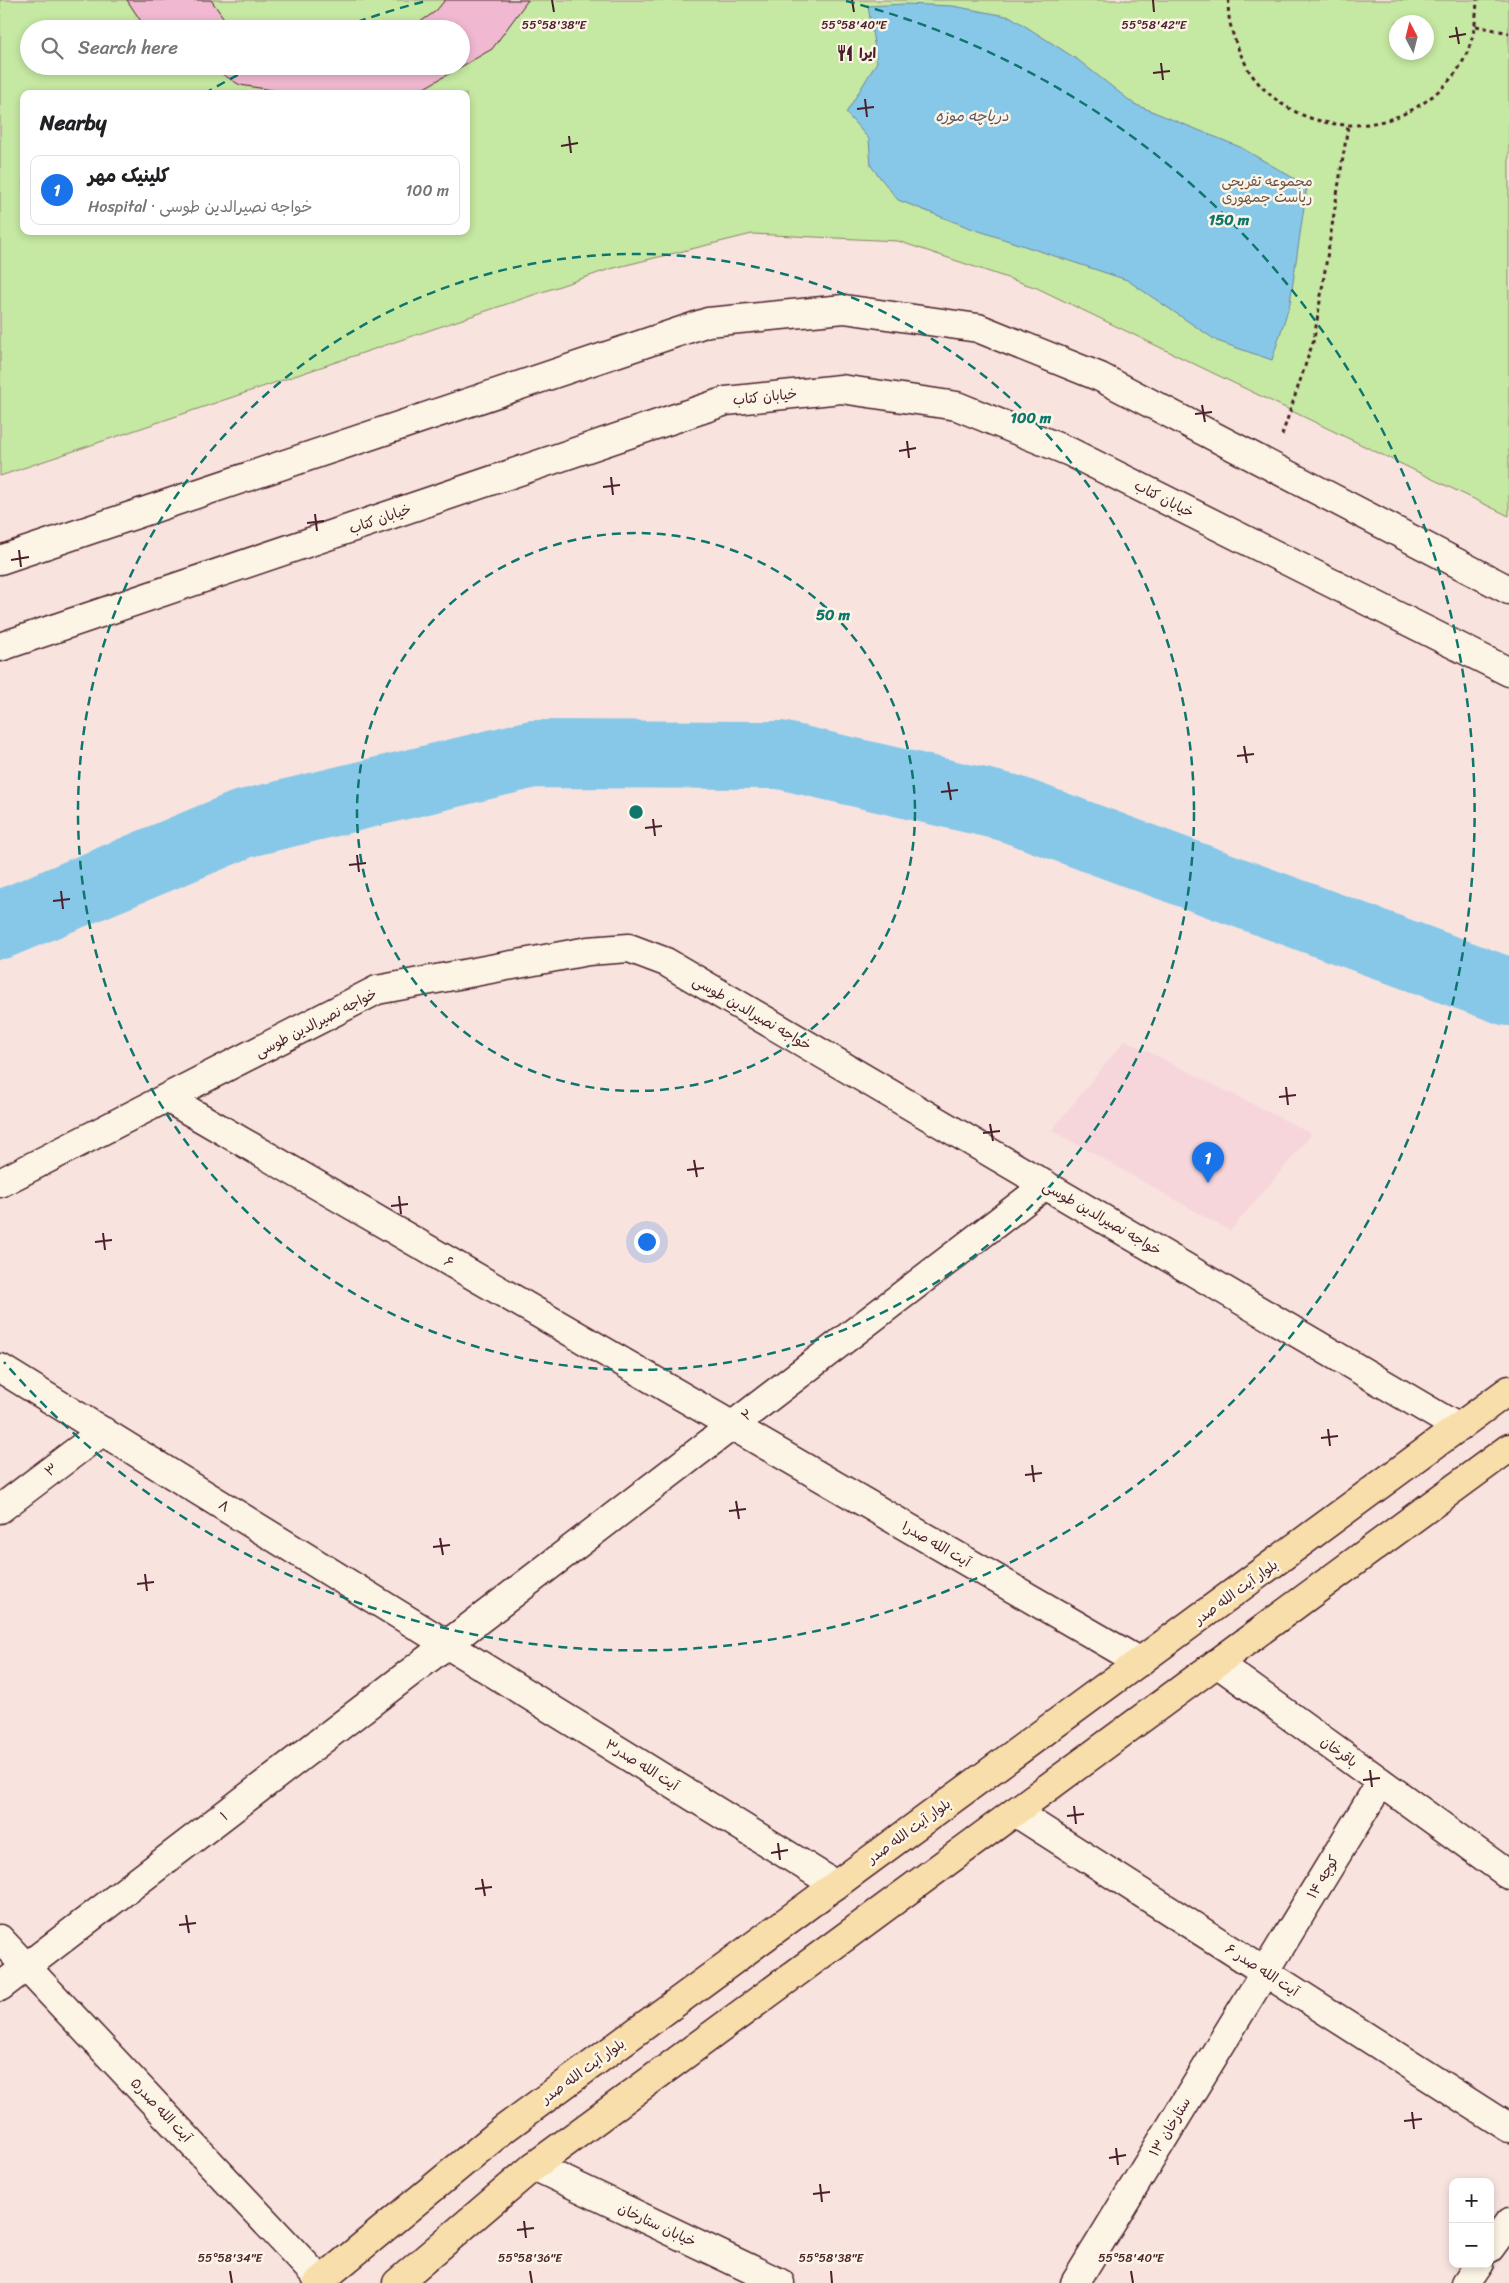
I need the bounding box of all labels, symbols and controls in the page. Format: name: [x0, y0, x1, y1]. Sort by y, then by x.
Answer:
text: 55°58'38"E: [522, 14, 587, 36]
text: 55°58'40"E: [821, 14, 888, 36]
text: 55°58'42"E: [1122, 14, 1188, 36]
north arrow: [1389, 15, 1434, 60]
search box: [20, 20, 470, 75]
text: Search here: [78, 31, 178, 64]
icon: search: [38, 34, 66, 62]
place label: ایرا: [859, 41, 877, 66]
restaurant icon: ایرا: [835, 43, 855, 63]
water label: دریاچه موزه: [935, 103, 1009, 129]
text: Nearby: [40, 104, 106, 142]
text: کلینیک مهر: [88, 159, 170, 192]
park label: مجموعه تفریحی ریاست جمهوری: [1221, 169, 1313, 210]
text: 1: [54, 176, 60, 205]
text: 100 m: [405, 176, 449, 205]
text: Hospital · خواجه نصیرالدین طوسی: [88, 192, 313, 221]
text: 150 m: [1209, 207, 1250, 233]
street label: خیابان کتاب: [732, 381, 798, 413]
text: 100 m: [1011, 405, 1052, 431]
street label: خیابان کتاب: [1130, 473, 1198, 525]
street label: خیابان کتاب: [345, 497, 415, 541]
text: 50 m: [816, 602, 851, 628]
centre of rings: [627, 803, 645, 821]
street label: خواجه نصیرالدین طوسی: [688, 969, 816, 1057]
street label: خواجه نصیرالدین طوسی: [251, 981, 381, 1065]
pin: 1: [1192, 1142, 1224, 1183]
street label: خواجه نصیرالدین طوسی: [1038, 1174, 1166, 1262]
your location: [634, 1229, 660, 1255]
street label: ۶: [439, 1249, 459, 1275]
street label: ۲: [736, 1402, 758, 1428]
street label: ۳: [39, 1457, 63, 1483]
street label: ۸: [213, 1493, 235, 1519]
street label: ۱آیت الله صدر: [896, 1514, 976, 1574]
street label: بلوار آیت الله صدر: [1188, 1553, 1283, 1632]
street label: باقرخان: [1315, 1730, 1363, 1774]
street label: ۳آیت الله صدر: [600, 1732, 684, 1798]
street label: بلوار آیت الله صدر: [861, 1792, 956, 1871]
street label: ۱‍: [214, 1804, 234, 1828]
street label: کوچه ۱۴: [1300, 1850, 1346, 1904]
street label: آیت الله صدر ۶: [1220, 1937, 1305, 2004]
street label: بلوار آیت الله صدر: [535, 2032, 630, 2111]
street label: ۵آیت الله صدر: [124, 2072, 198, 2149]
street label: ستارخان ۱۳: [1142, 2092, 1198, 2162]
map controls: [1449, 2178, 1494, 2268]
button: +: [1449, 2178, 1494, 2223]
street label: خیابان ستارخان: [614, 2196, 700, 2254]
button: −: [1449, 2223, 1494, 2268]
text: 55°58'34"E: [198, 2247, 264, 2269]
text: 55°58'36"E: [498, 2247, 563, 2269]
text: 55°58'38"E: [799, 2247, 864, 2269]
text: 55°58'40"E: [1098, 2247, 1165, 2269]

